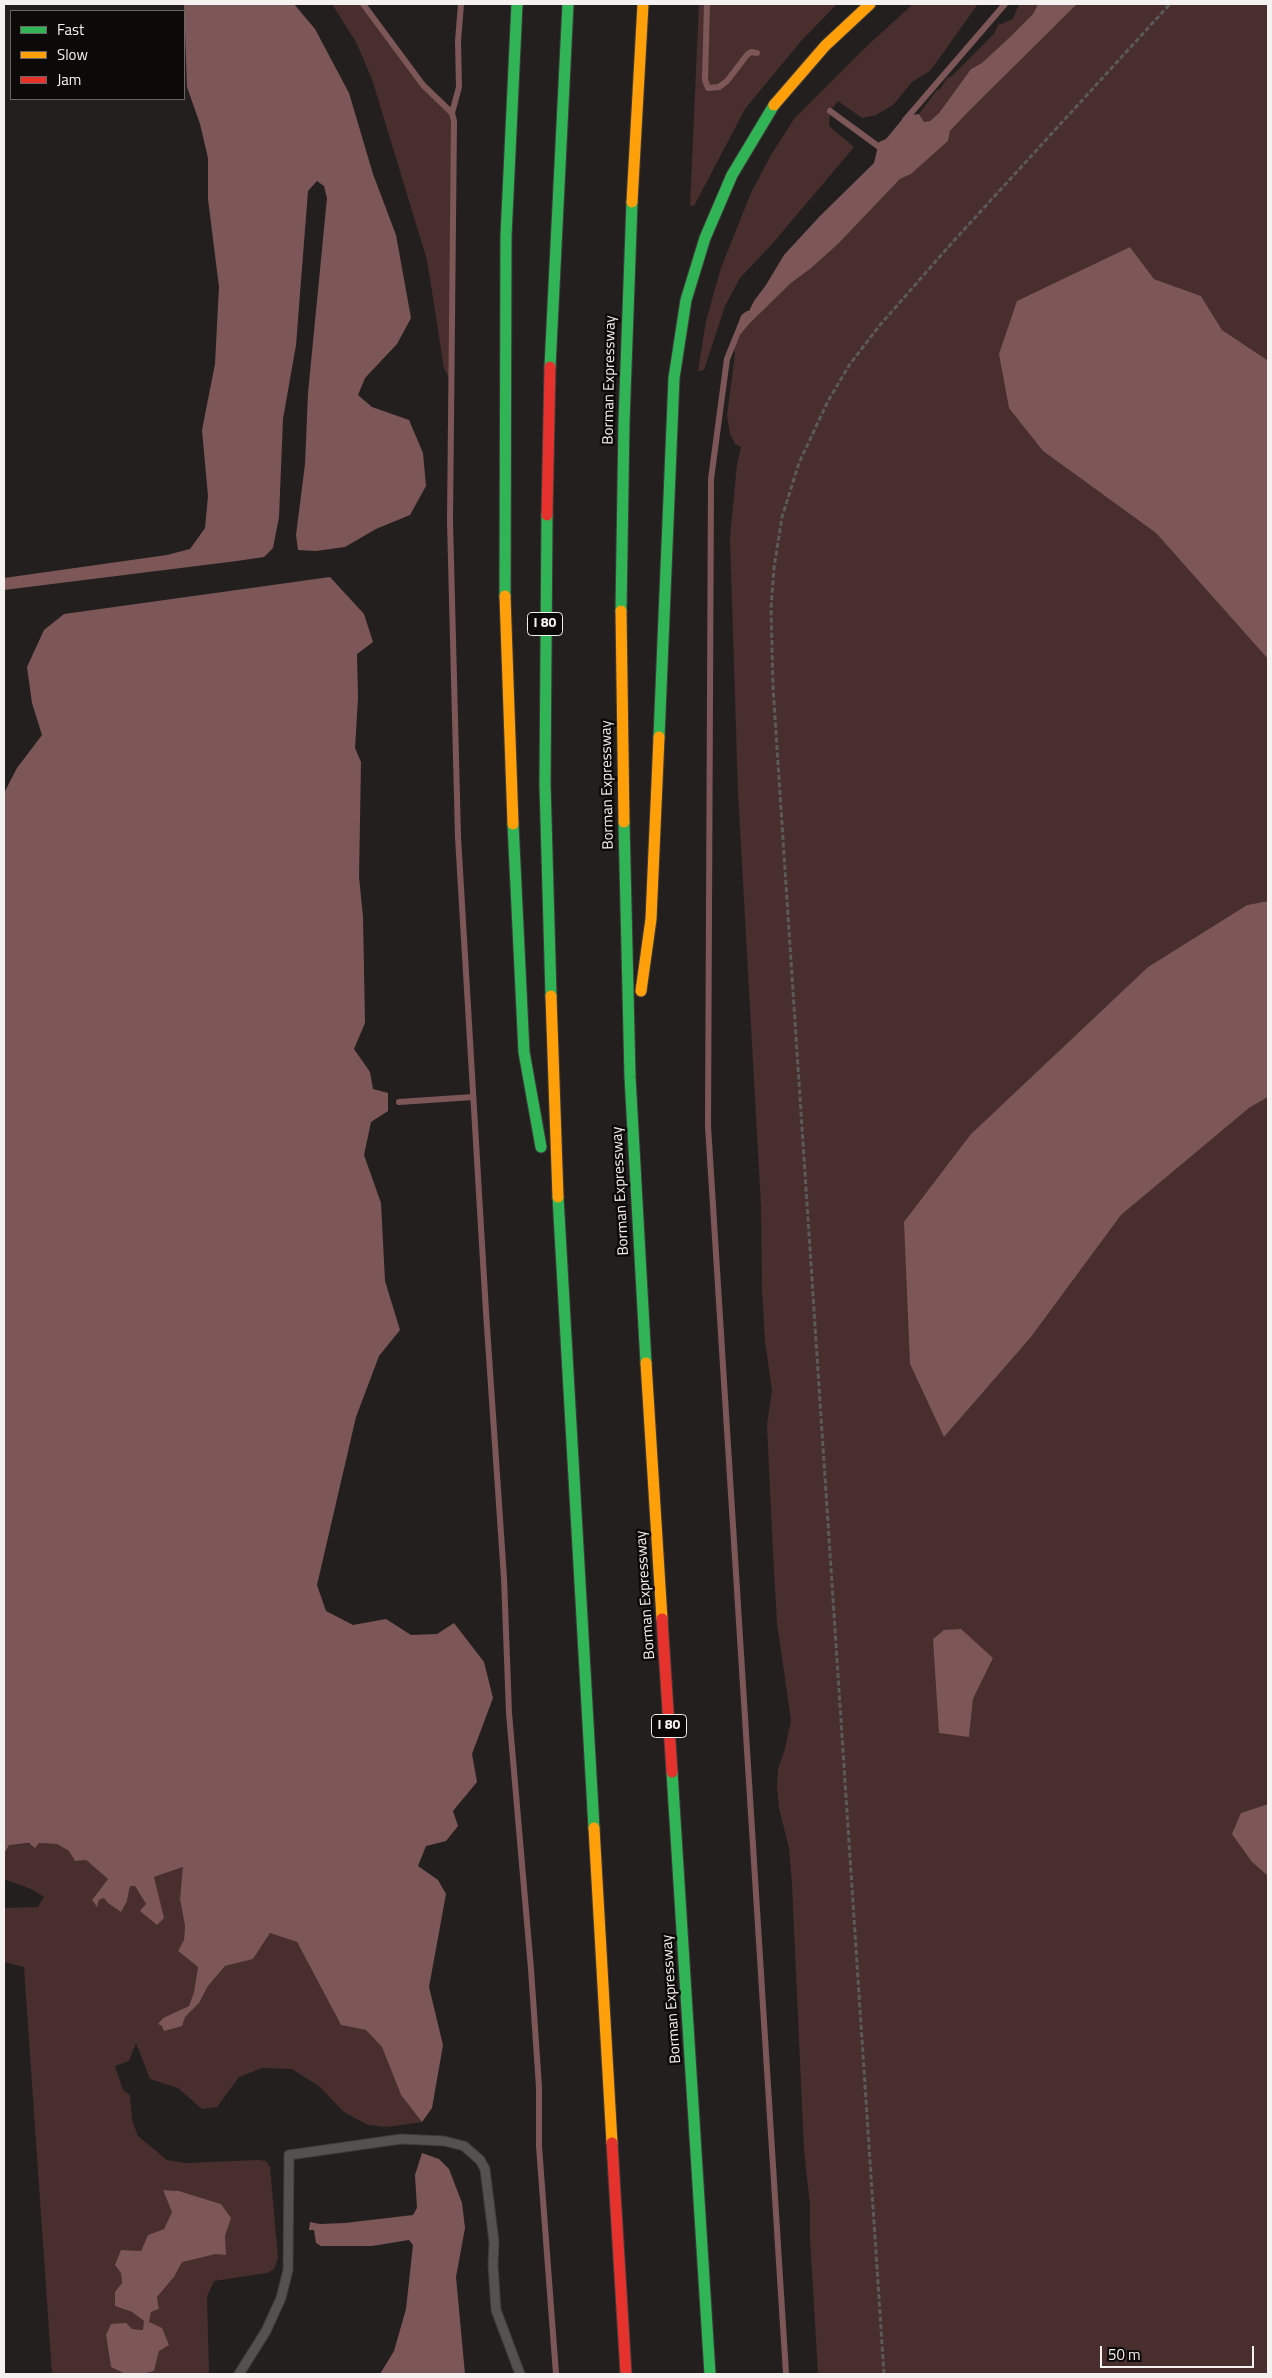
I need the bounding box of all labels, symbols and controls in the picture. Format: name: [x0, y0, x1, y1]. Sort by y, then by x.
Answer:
legend: [10, 10, 185, 100]
text: Fast: [57, 18, 84, 41]
text: Slow: [57, 43, 88, 66]
text: Jam: [57, 68, 81, 91]
street label: Borman Expressway: [600, 315, 620, 445]
road number: I 80: [528, 612, 562, 636]
street label: Borman Expressway: [598, 720, 618, 850]
street label: Borman Expressway: [609, 1126, 633, 1256]
street label: Borman Expressway: [633, 1530, 659, 1660]
road number: I 80: [652, 1714, 686, 1738]
street label: Borman Expressway: [659, 1934, 685, 2064]
scale bar: [1102, 2336, 1256, 2368]
text: 50 m: [1108, 2343, 1141, 2366]

